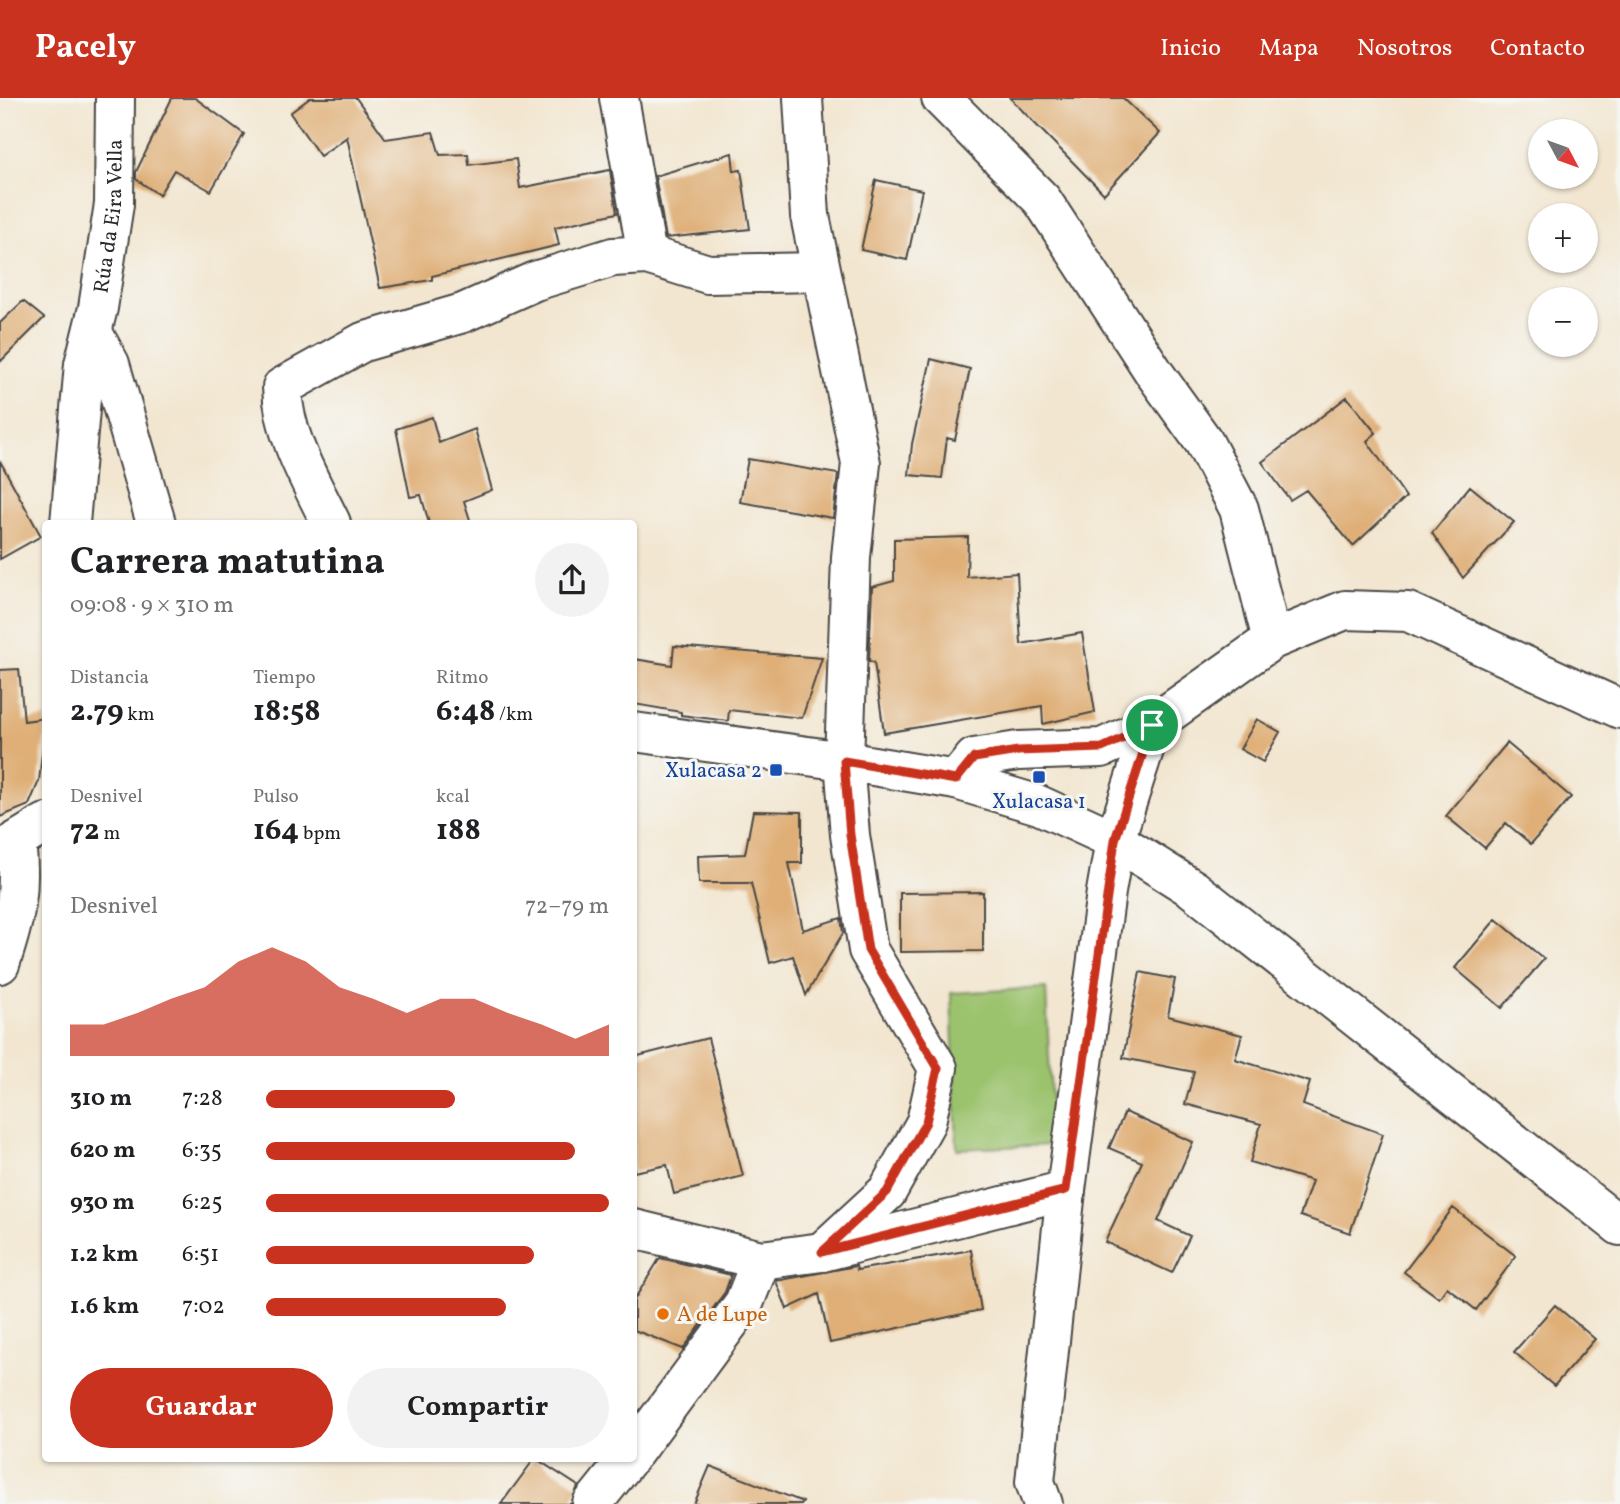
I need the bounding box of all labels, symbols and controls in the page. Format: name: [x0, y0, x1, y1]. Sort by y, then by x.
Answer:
text: Pacely: [35, 26, 136, 72]
text: Inicio: [1160, 32, 1221, 66]
text: Mapa: [1259, 32, 1319, 66]
text: Nosotros: [1357, 32, 1452, 66]
text: Contacto: [1490, 32, 1585, 66]
north arrow: [1528, 119, 1598, 189]
map controls: [1528, 119, 1598, 357]
street label: Rúa da Eira Vella: [87, 139, 131, 295]
button: +: [1528, 203, 1598, 273]
button: −: [1528, 287, 1598, 357]
text: Carrera matutina: [70, 537, 385, 590]
button: share: [535, 543, 609, 617]
text: 09:08 · 9 × 310 m: [70, 590, 234, 622]
text: Distancia: [70, 665, 149, 691]
text: Tiempo: [253, 665, 316, 691]
text: Ritmo: [436, 665, 488, 691]
text: 2.79: [70, 691, 124, 733]
text: 18:58: [253, 691, 321, 733]
text: 6:48: [436, 691, 495, 733]
pin: [1122, 695, 1182, 755]
text: km: [124, 702, 154, 728]
text: /km: [495, 702, 533, 728]
icon: arrive: [1133, 706, 1171, 744]
place label: Xulacasa 2: [665, 757, 762, 786]
marker: Xulacasa 2: [768, 762, 784, 778]
marker: Xulacasa 1: [1031, 769, 1047, 785]
text: Desnivel: [70, 784, 143, 810]
text: Pulso: [253, 784, 299, 810]
text: kcal: [436, 784, 470, 810]
place label: Xulacasa 1: [992, 788, 1086, 817]
text: 72: [70, 810, 100, 852]
text: 164: [253, 810, 299, 852]
text: 188: [436, 810, 481, 852]
text: m: [100, 821, 120, 847]
text: bpm: [299, 821, 341, 847]
text: Desnivel: [70, 891, 158, 923]
text: 72–79 m: [525, 891, 609, 923]
text: 310 m: [70, 1083, 132, 1115]
text: 7:28: [182, 1083, 223, 1115]
text: 620 m: [70, 1135, 136, 1167]
text: 6:35: [182, 1135, 222, 1167]
text: 930 m: [70, 1187, 135, 1219]
text: 6:25: [182, 1187, 222, 1219]
text: 1.2 km: [70, 1239, 139, 1271]
text: 6:51: [182, 1239, 219, 1271]
text: 1.6 km: [70, 1291, 139, 1323]
text: 7:02: [182, 1291, 225, 1323]
place label: A de Lupe: [677, 1301, 768, 1330]
marker: A de Lupe: [655, 1306, 671, 1322]
button: Guardar: [70, 1368, 333, 1448]
button: Compartir: [347, 1368, 609, 1448]

